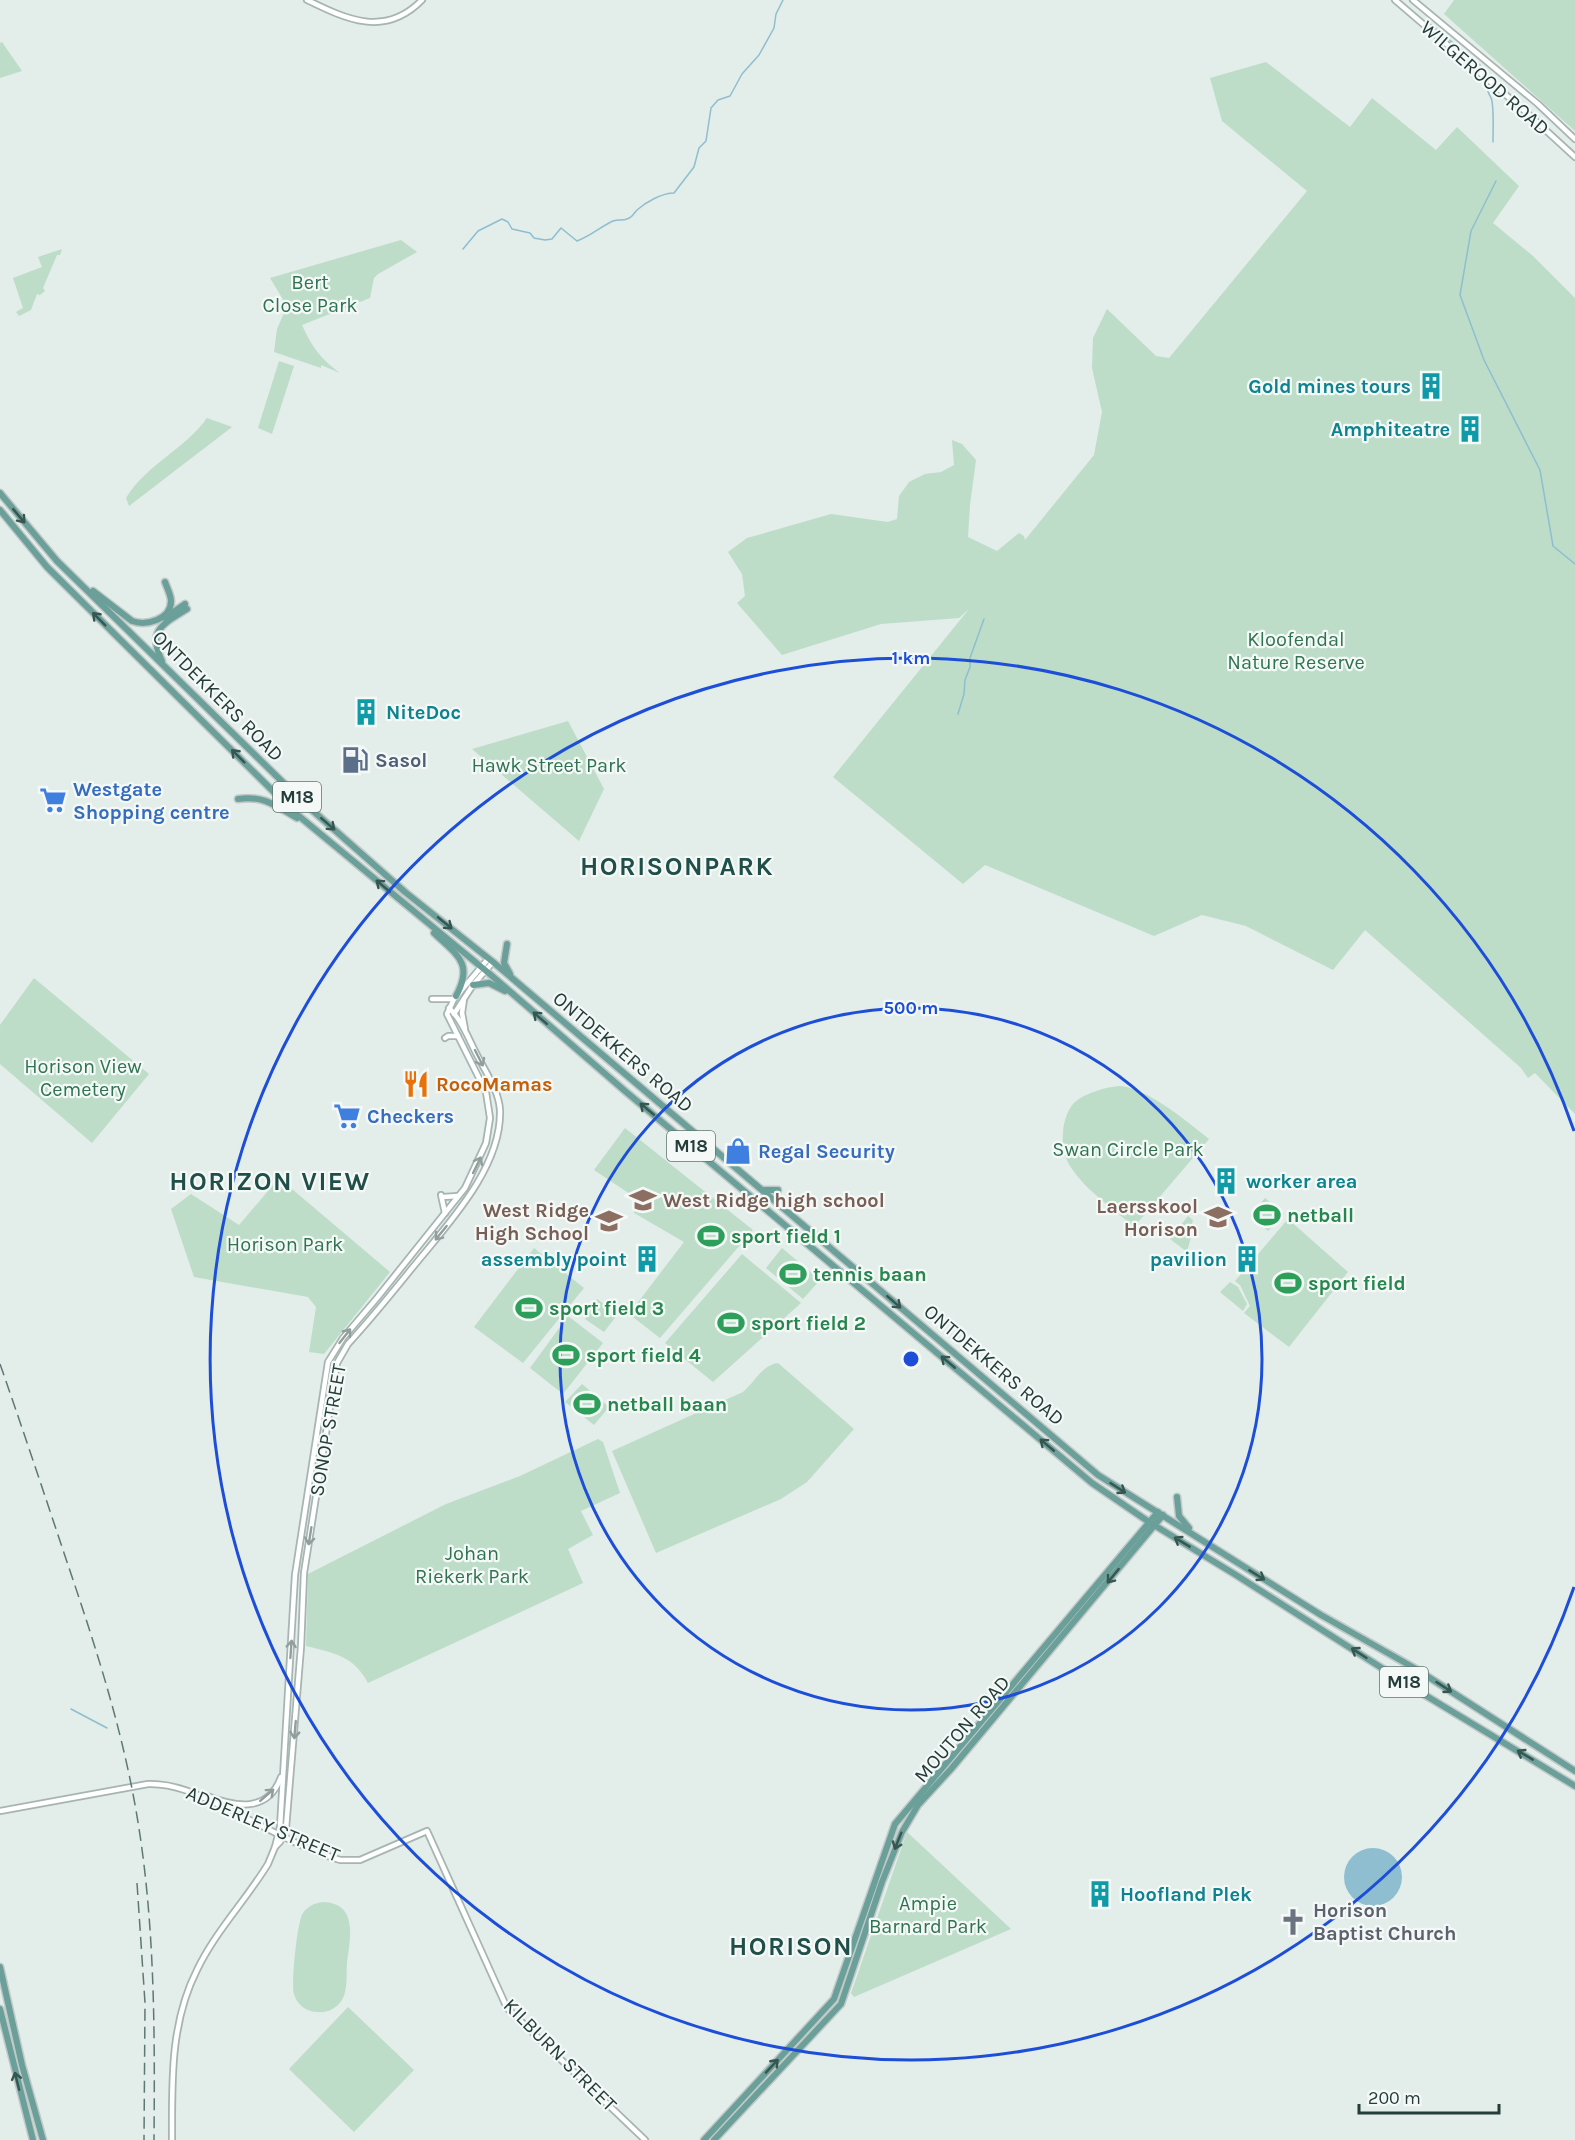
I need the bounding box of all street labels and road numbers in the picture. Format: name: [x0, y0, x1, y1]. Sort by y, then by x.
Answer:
street label: WILGEROOD ROAD: [1416, 16, 1554, 140]
street label: ONTDEKKERS ROAD: [148, 626, 288, 766]
road number: M18: [273, 782, 321, 812]
street label: ONTDEKKERS ROAD: [548, 987, 698, 1117]
road number: M18: [667, 1131, 715, 1161]
street label: ONTDEKKERS ROAD: [919, 1300, 1069, 1430]
street label: SONOP STREET: [305, 1362, 351, 1498]
road number: M18: [1380, 1667, 1428, 1697]
street label: MOUTON ROAD: [909, 1671, 1015, 1787]
street label: ADDERLEY STREET: [183, 1781, 343, 1867]
street label: KILBURN STREET: [499, 1994, 621, 2116]

